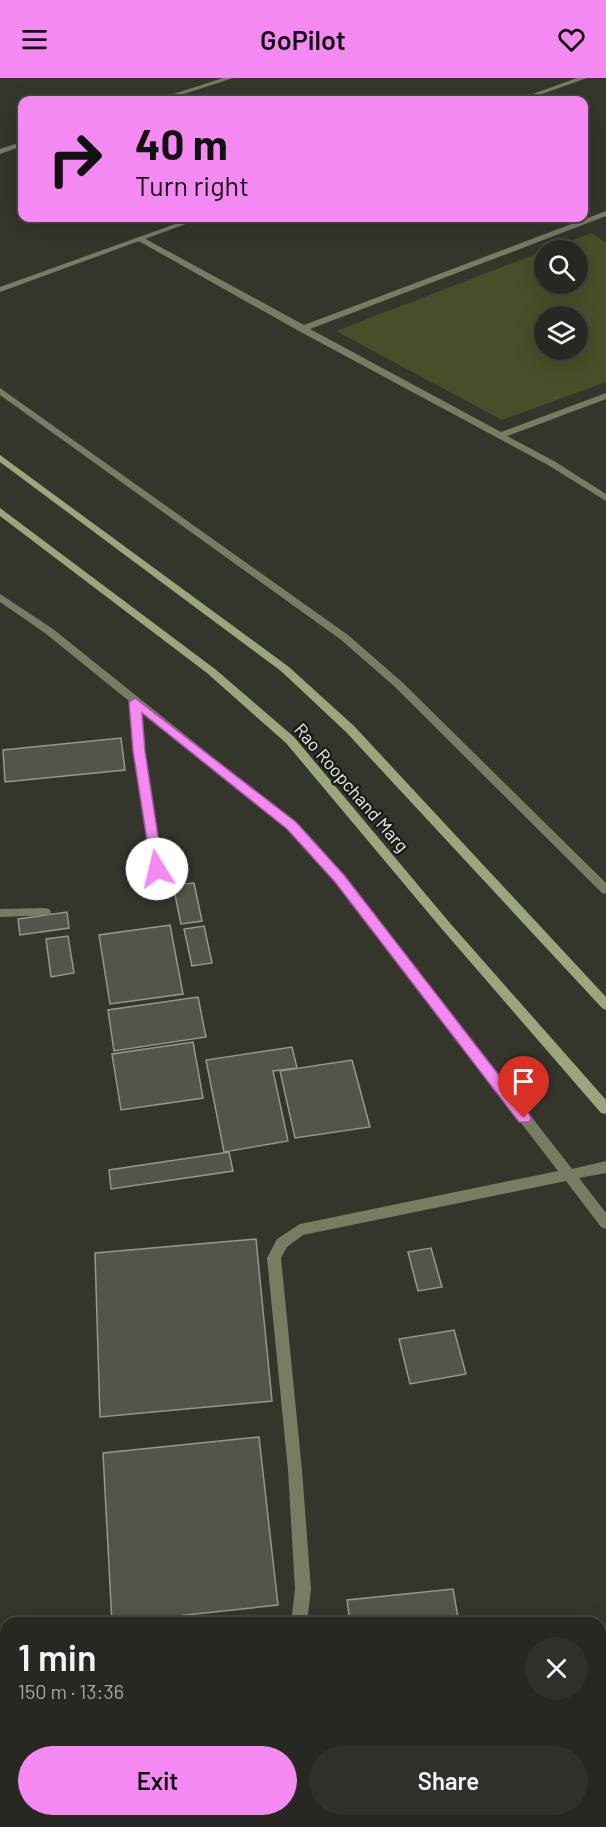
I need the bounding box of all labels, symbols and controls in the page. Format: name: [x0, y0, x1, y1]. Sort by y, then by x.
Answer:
icon: menu: [18, 23, 51, 56]
text: GoPilot: [260, 23, 346, 55]
icon: heart: [555, 23, 588, 56]
text: 40 m: [135, 118, 228, 168]
icon: right: [36, 120, 114, 198]
text: Turn right: [135, 169, 249, 201]
map controls: [534, 240, 588, 360]
button: search: [534, 240, 588, 294]
button: layers: [534, 306, 588, 360]
street label: Rao Roopchand Marg: [290, 718, 414, 856]
position arrow: [125, 837, 189, 901]
pin: [498, 1056, 549, 1118]
icon: arrive: [507, 1065, 540, 1098]
text: 1 min: [18, 1635, 97, 1678]
button: close: [525, 1637, 588, 1700]
text: 150 m · 13:36: [18, 1679, 124, 1703]
button: Exit: [18, 1746, 297, 1815]
button: Share: [309, 1746, 588, 1815]

